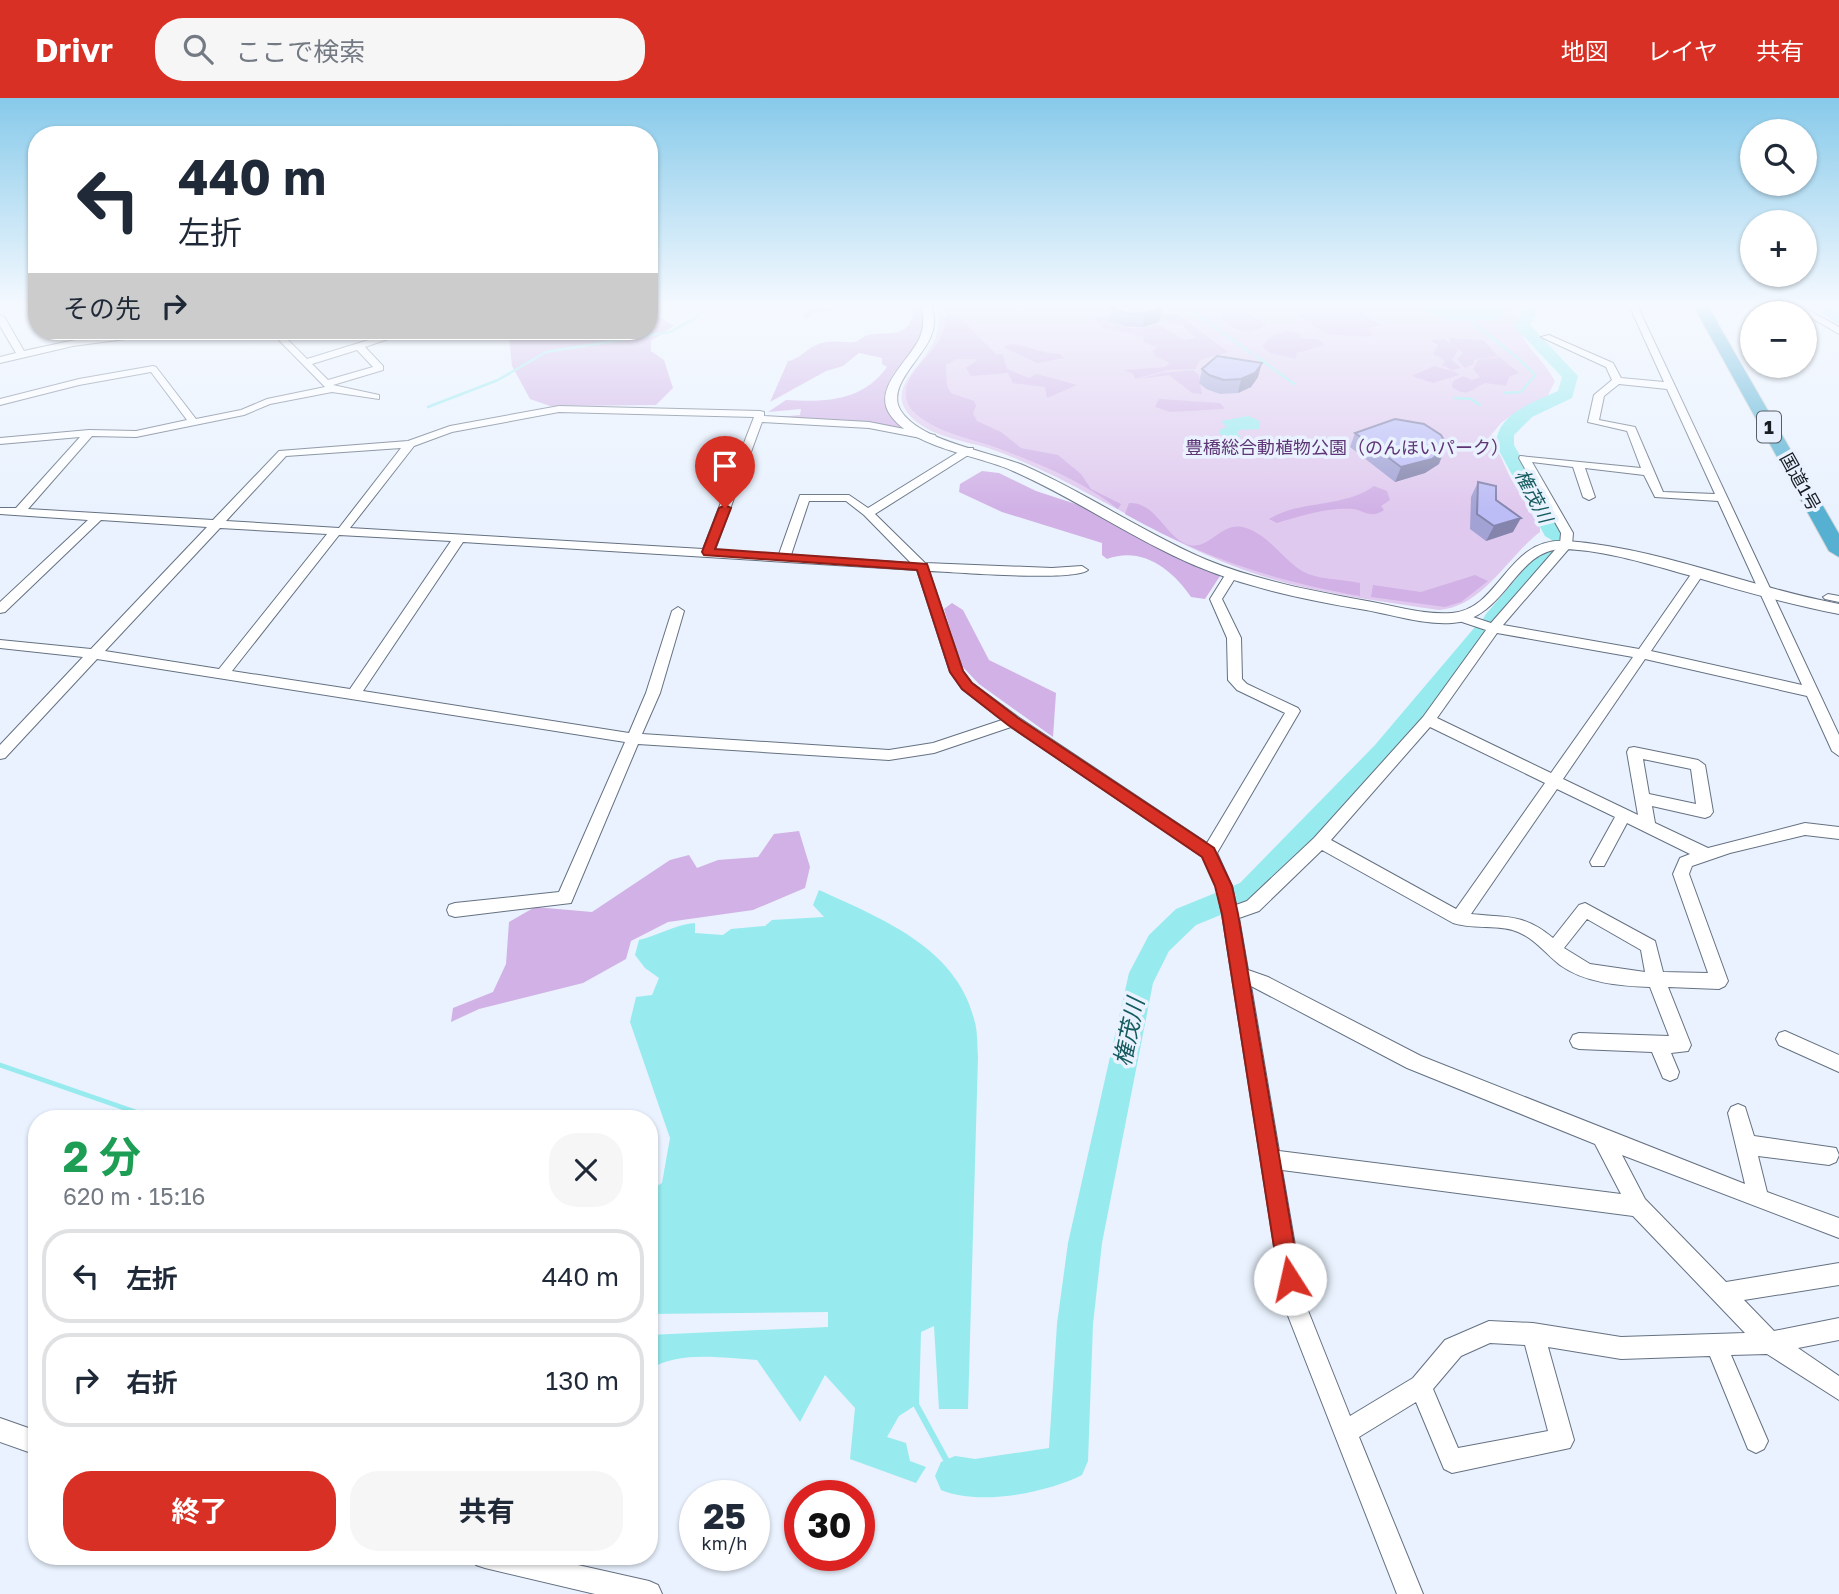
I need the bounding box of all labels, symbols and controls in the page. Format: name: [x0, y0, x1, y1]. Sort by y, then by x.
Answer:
search box: [155, 18, 645, 81]
text: Drivr: [35, 30, 113, 69]
icon: search: [179, 30, 217, 68]
text: ここで検索: [235, 36, 365, 67]
text: 地図: [1561, 36, 1609, 65]
text: レイヤ: [1647, 36, 1718, 65]
text: 共有: [1756, 36, 1804, 65]
map controls: [1740, 119, 1817, 378]
button: search: [1740, 119, 1817, 196]
text: 440 m: [178, 147, 326, 206]
icon: left: [63, 154, 154, 245]
button: +: [1740, 210, 1817, 287]
text: 左折: [178, 213, 242, 251]
icon: right: [155, 287, 193, 325]
text: その先: [63, 293, 141, 324]
button: −: [1740, 301, 1817, 378]
road number: 1: [1757, 412, 1781, 442]
pin: [695, 436, 755, 508]
park label: 豊橋総合動植物公園（のんほいパーク）: [1185, 436, 1509, 458]
icon: arrive: [706, 447, 744, 485]
street label: 国道1号: [1776, 449, 1826, 514]
water label: 権茂川: [1511, 465, 1559, 528]
water label: 権茂川: [1107, 992, 1150, 1068]
text: 2 分: [63, 1131, 141, 1181]
button: close: [549, 1133, 623, 1207]
text: 620 m · 15:16: [63, 1182, 206, 1210]
position arrow: [1253, 1242, 1327, 1316]
icon: left: [67, 1257, 105, 1295]
text: 440 m: [542, 1261, 619, 1292]
text: 左折: [126, 1263, 178, 1294]
icon: right: [67, 1361, 105, 1399]
text: 130 m: [546, 1365, 619, 1396]
text: 右折: [126, 1367, 178, 1398]
button: 終了: [63, 1471, 336, 1551]
button: 共有: [350, 1471, 623, 1551]
speed limit sign: 30: [784, 1480, 875, 1571]
text: 25: [703, 1495, 746, 1537]
text: km/h: [702, 1532, 747, 1554]

